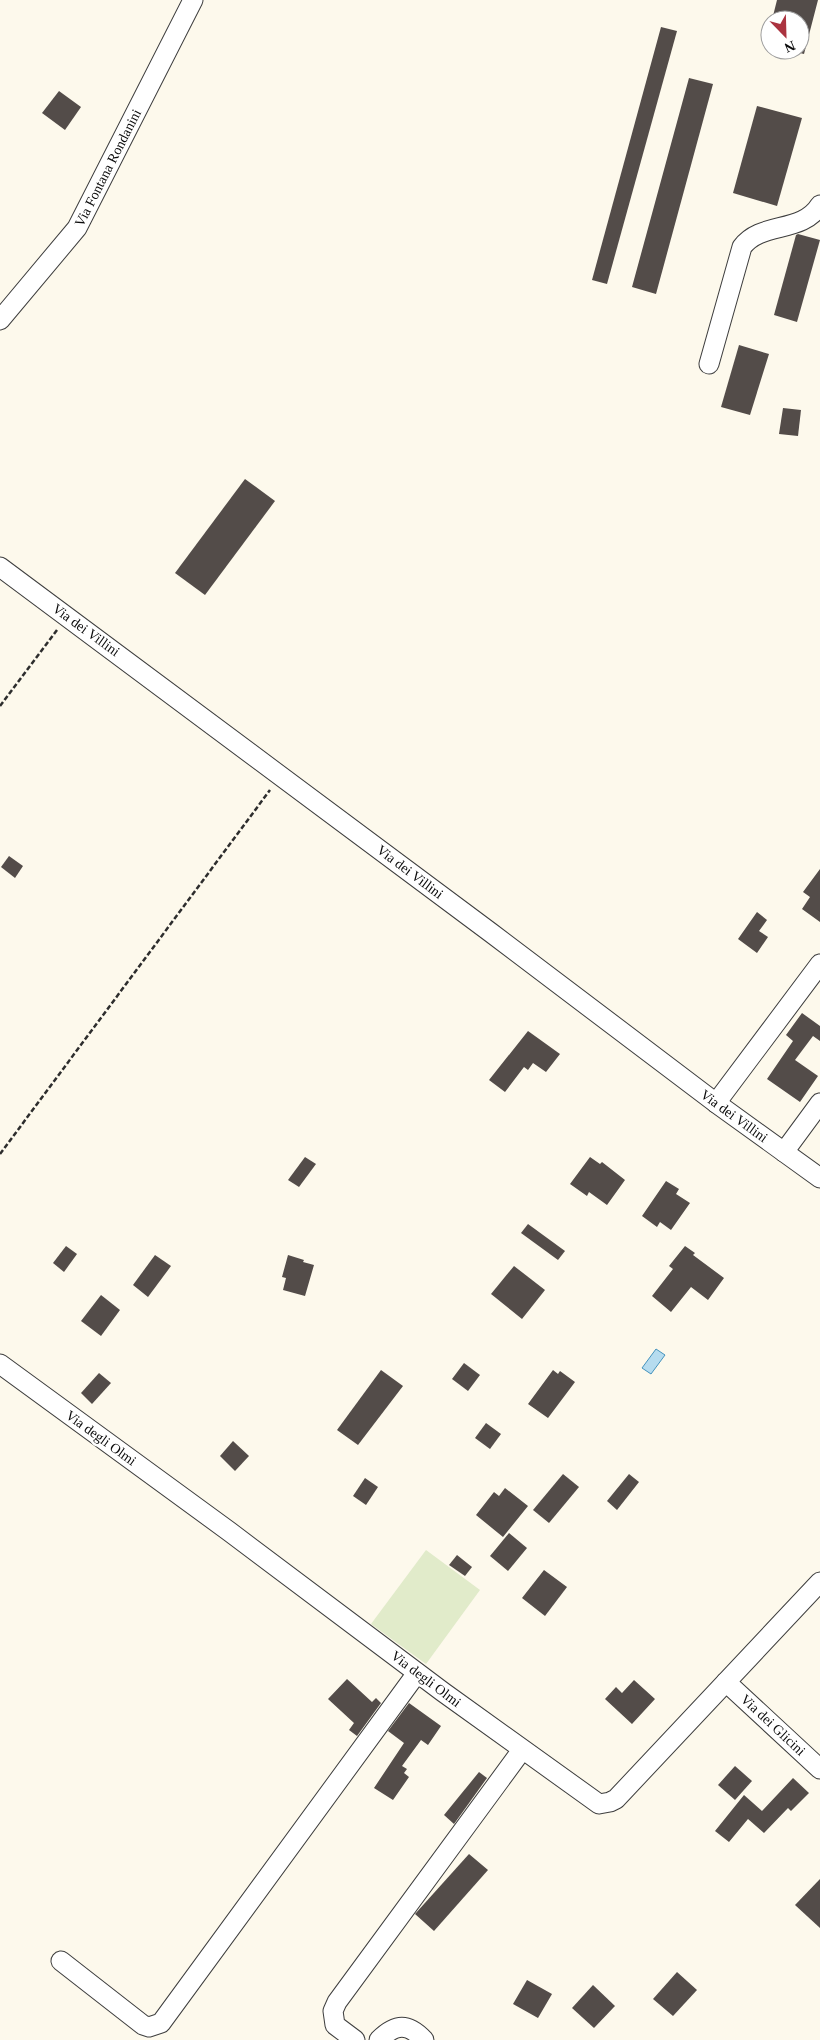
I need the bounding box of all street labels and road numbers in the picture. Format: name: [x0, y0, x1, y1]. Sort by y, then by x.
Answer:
street label: Via Fontana Rondanini: [72, 107, 144, 229]
street label: Via dei Villini: [50, 601, 122, 659]
street label: Via dei Villini: [374, 842, 446, 902]
street label: Via dei Villini: [698, 1087, 770, 1145]
street label: Via degli Olmi: [63, 1407, 139, 1469]
street label: Via degli Olmi: [388, 1648, 464, 1710]
street label: Via dei Glicini: [738, 1691, 808, 1759]

